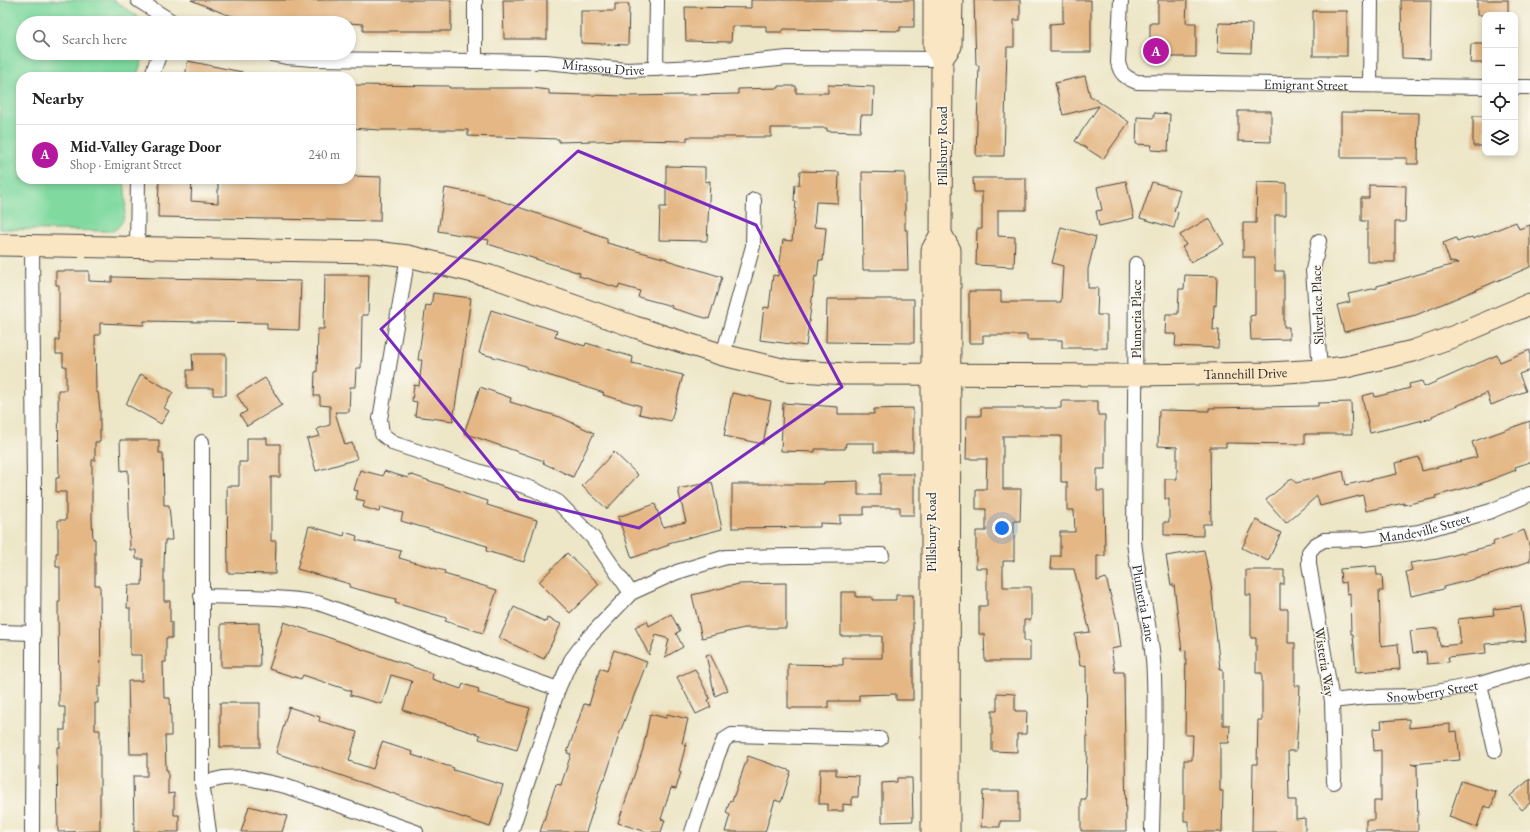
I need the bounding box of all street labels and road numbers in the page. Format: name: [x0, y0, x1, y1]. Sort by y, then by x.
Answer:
street label: Mirassou Drive: [561, 55, 645, 79]
street label: Emigrant Street: [1263, 75, 1348, 94]
street label: Pillsbury Road: [933, 105, 951, 186]
street label: Silverlace Place: [1307, 264, 1327, 345]
street label: Plumeria Place: [1127, 279, 1145, 358]
street label: Tannehill Drive: [1203, 363, 1288, 383]
street label: Pillsbury Road: [922, 491, 940, 572]
street label: Mandeville Street: [1378, 508, 1473, 546]
street label: Plumeria Lane: [1128, 563, 1160, 643]
street label: Wisteria Way: [1311, 626, 1339, 699]
street label: Snowberry Street: [1387, 675, 1480, 706]

